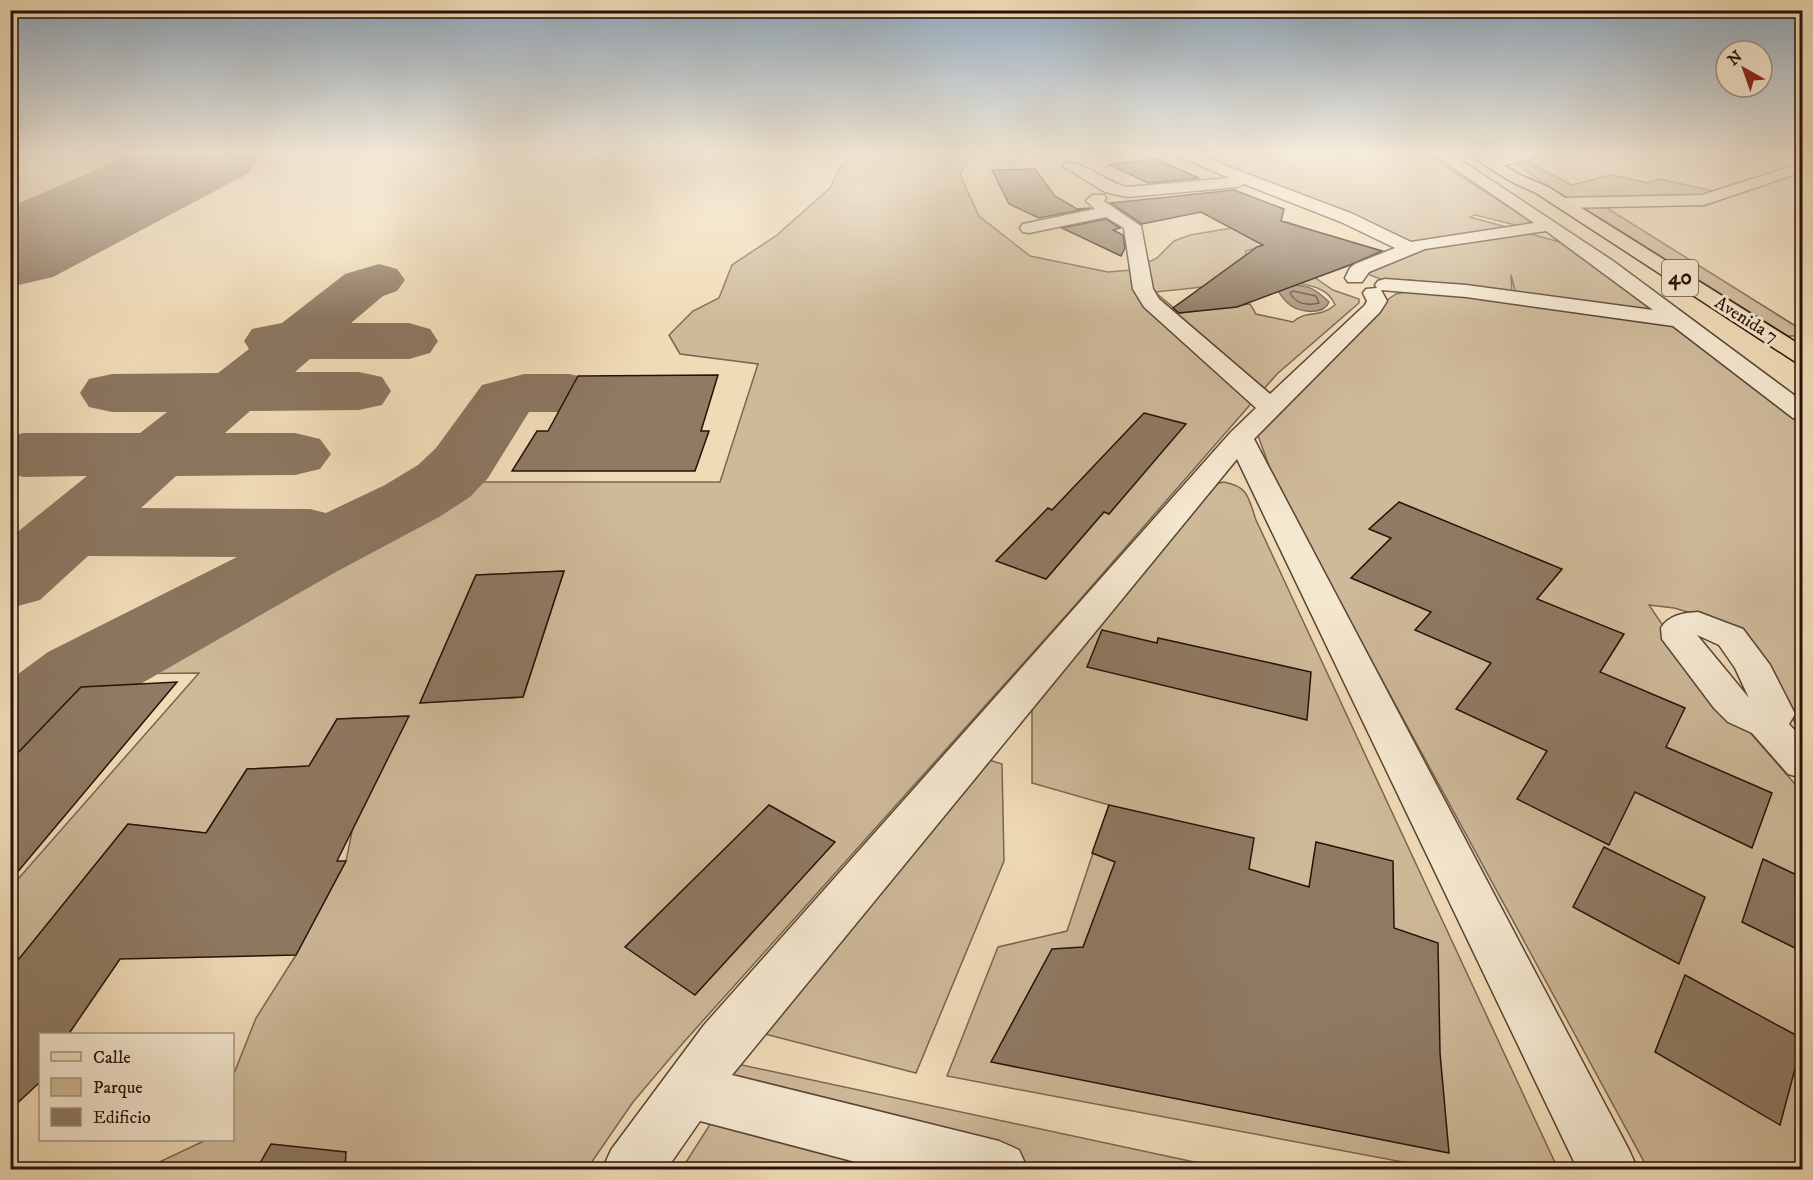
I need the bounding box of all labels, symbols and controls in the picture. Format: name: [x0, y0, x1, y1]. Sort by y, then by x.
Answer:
north arrow: [1714, 39, 1774, 99]
text: N: [1724, 46, 1746, 70]
road number: 40: [1662, 260, 1698, 296]
street label: Avenida 7: [1710, 292, 1782, 348]
legend: [39, 1033, 234, 1141]
text: Calle: [93, 1047, 131, 1069]
text: Parque: [93, 1077, 143, 1099]
text: Edificio: [93, 1107, 151, 1129]

